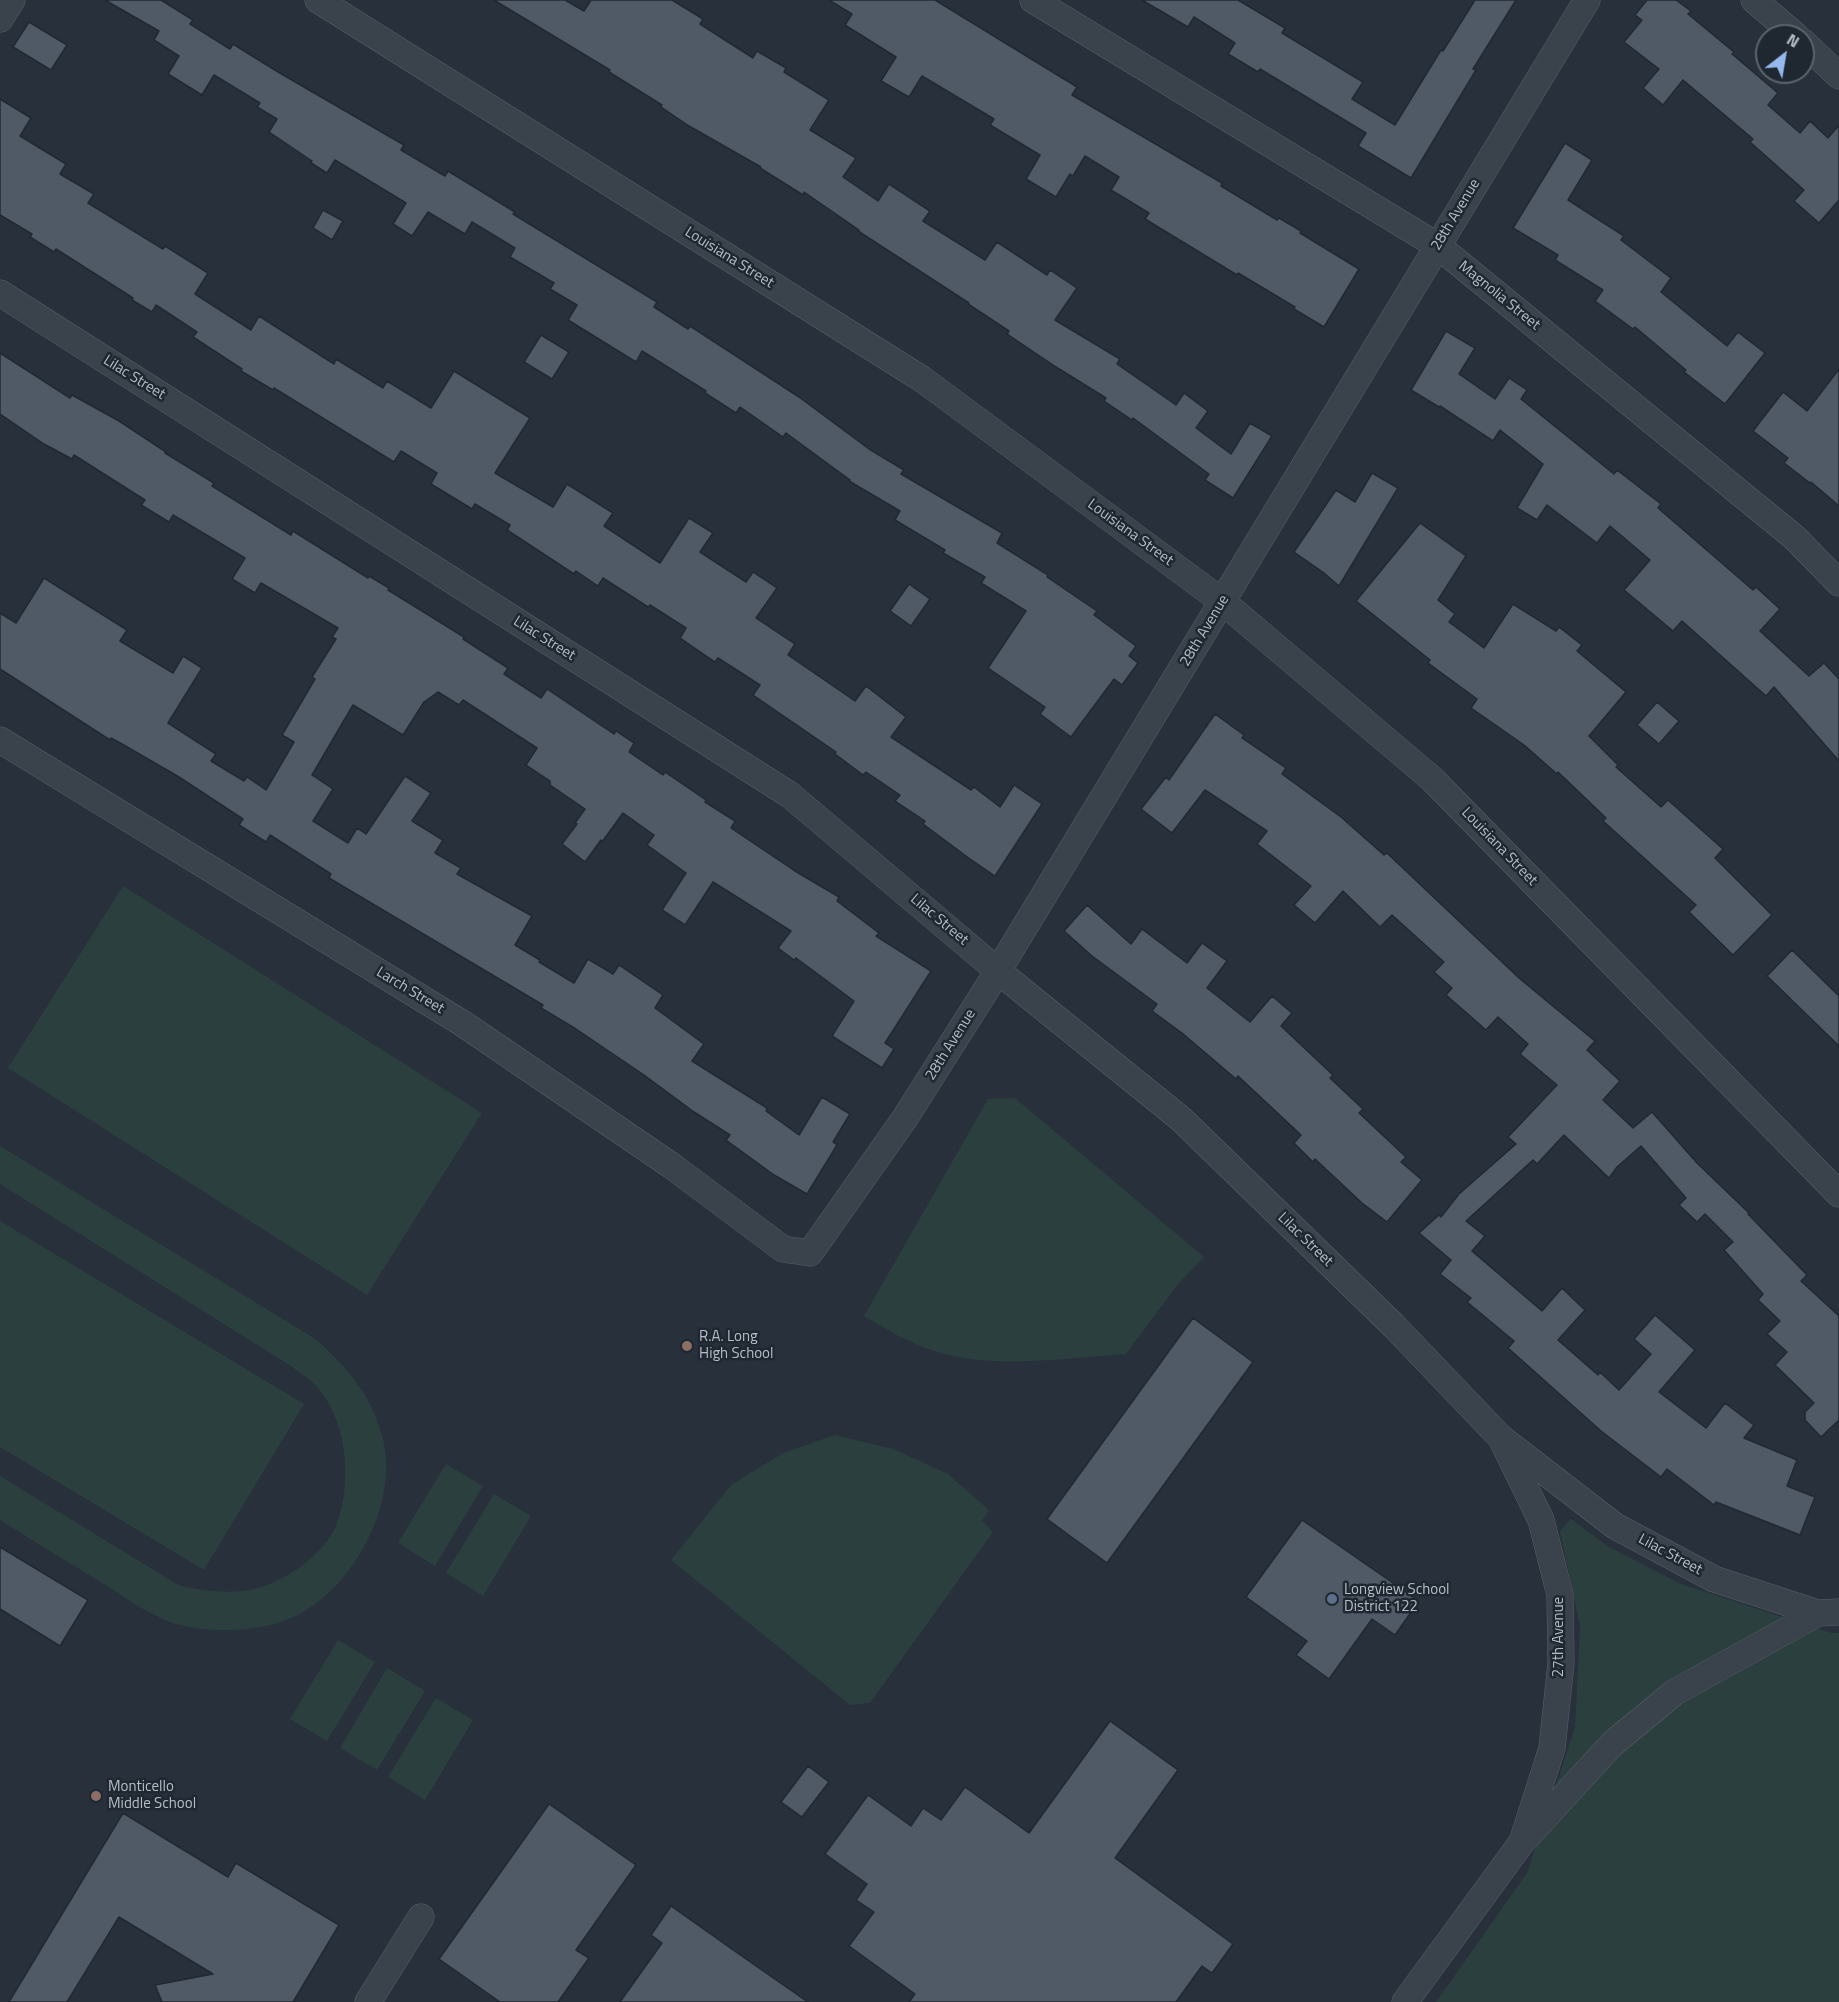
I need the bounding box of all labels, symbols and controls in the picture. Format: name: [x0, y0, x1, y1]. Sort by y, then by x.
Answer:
north arrow: [1755, 24, 1815, 84]
text: N: [1782, 27, 1804, 53]
street label: 28th Avenue: [1428, 176, 1484, 254]
street label: Louisiana Street: [681, 223, 777, 293]
street label: Magnolia Street: [1454, 258, 1544, 334]
street label: Lilac Street: [100, 352, 168, 404]
street label: Louisiana Street: [1084, 496, 1176, 570]
street label: 28th Avenue: [1177, 592, 1233, 670]
street label: Lilac Street: [510, 613, 578, 665]
street label: Louisiana Street: [1457, 804, 1541, 890]
street label: Lilac Street: [906, 891, 972, 949]
street label: Larch Street: [373, 964, 447, 1018]
street label: 28th Avenue: [922, 1006, 980, 1084]
street label: Lilac Street: [1274, 1209, 1336, 1271]
place label: R.A. Long High School: [699, 1328, 774, 1363]
marker: R.A. Long High School: [680, 1339, 694, 1353]
street label: Lilac Street: [1635, 1531, 1705, 1579]
place label: Longview School District 122: [1344, 1581, 1450, 1616]
marker: Longview School District 122: [1325, 1592, 1339, 1606]
street label: 27th Avenue: [1550, 1597, 1568, 1677]
place label: Monticello Middle School: [108, 1778, 196, 1813]
marker: Monticello Middle School: [89, 1789, 103, 1803]

